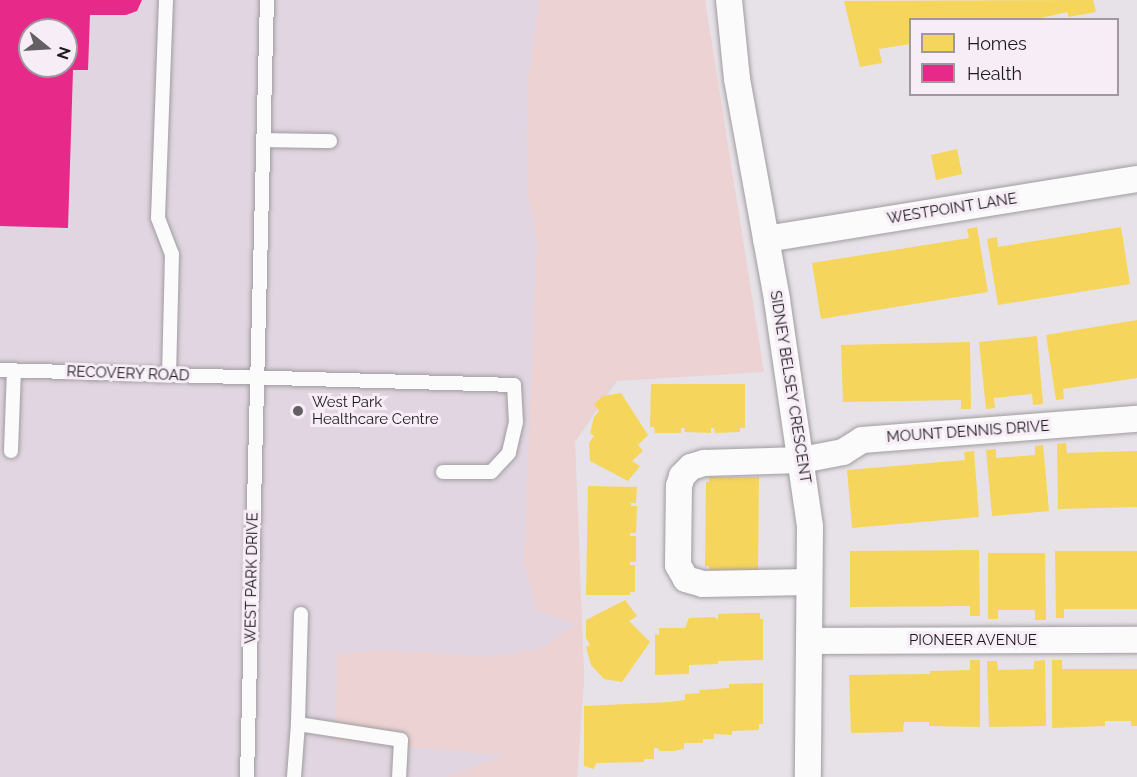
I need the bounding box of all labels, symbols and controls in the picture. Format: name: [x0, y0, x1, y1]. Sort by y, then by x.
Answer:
north arrow: [18, 18, 78, 78]
legend: [909, 18, 1119, 96]
text: Homes: [967, 33, 1027, 54]
text: N: [53, 44, 75, 62]
text: Health: [967, 63, 1022, 84]
street label: WESTPOINT LANE: [886, 190, 1018, 228]
street label: SIDNEY BELSEY CRESCENT: [766, 289, 814, 485]
street label: RECOVERY ROAD: [66, 363, 190, 385]
place label: West Park Healthcare Centre: [312, 393, 438, 428]
marker: West Park Healthcare Centre: [289, 402, 307, 420]
street label: MOUNT DENNIS DRIVE: [886, 417, 1050, 447]
street label: WEST PARK DRIVE: [242, 512, 262, 644]
street label: PIONEER AVENUE: [909, 632, 1037, 650]

